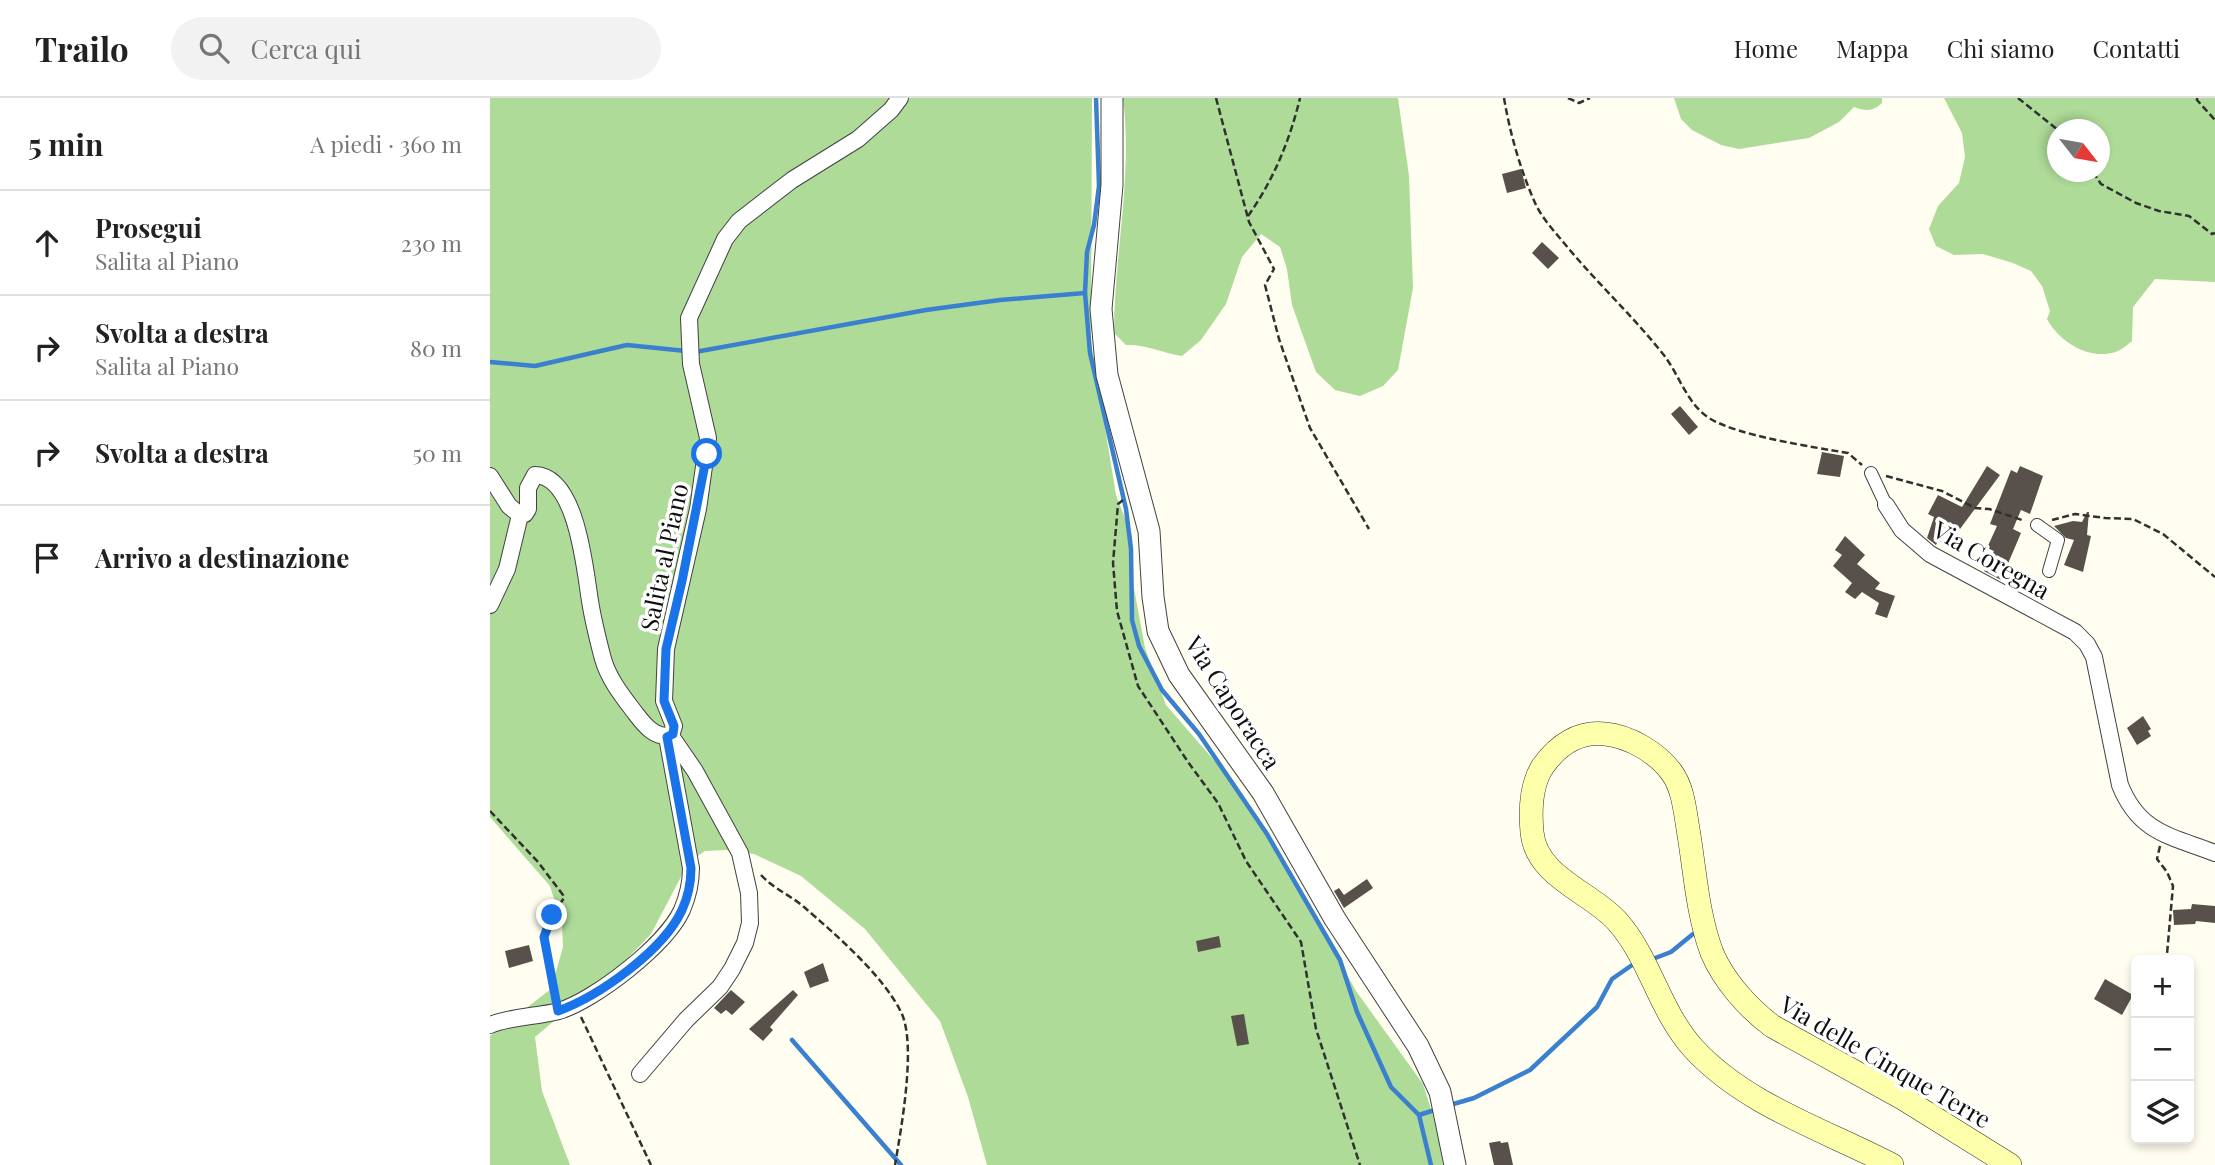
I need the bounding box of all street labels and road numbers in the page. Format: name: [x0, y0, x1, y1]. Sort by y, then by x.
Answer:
street label: Salita al Piano: [632, 480, 694, 634]
street label: Via Coregna: [1927, 512, 2056, 605]
street label: Via Caporacca: [1178, 628, 1289, 775]
street label: Via delle Cinque Terre: [1774, 987, 1997, 1135]

